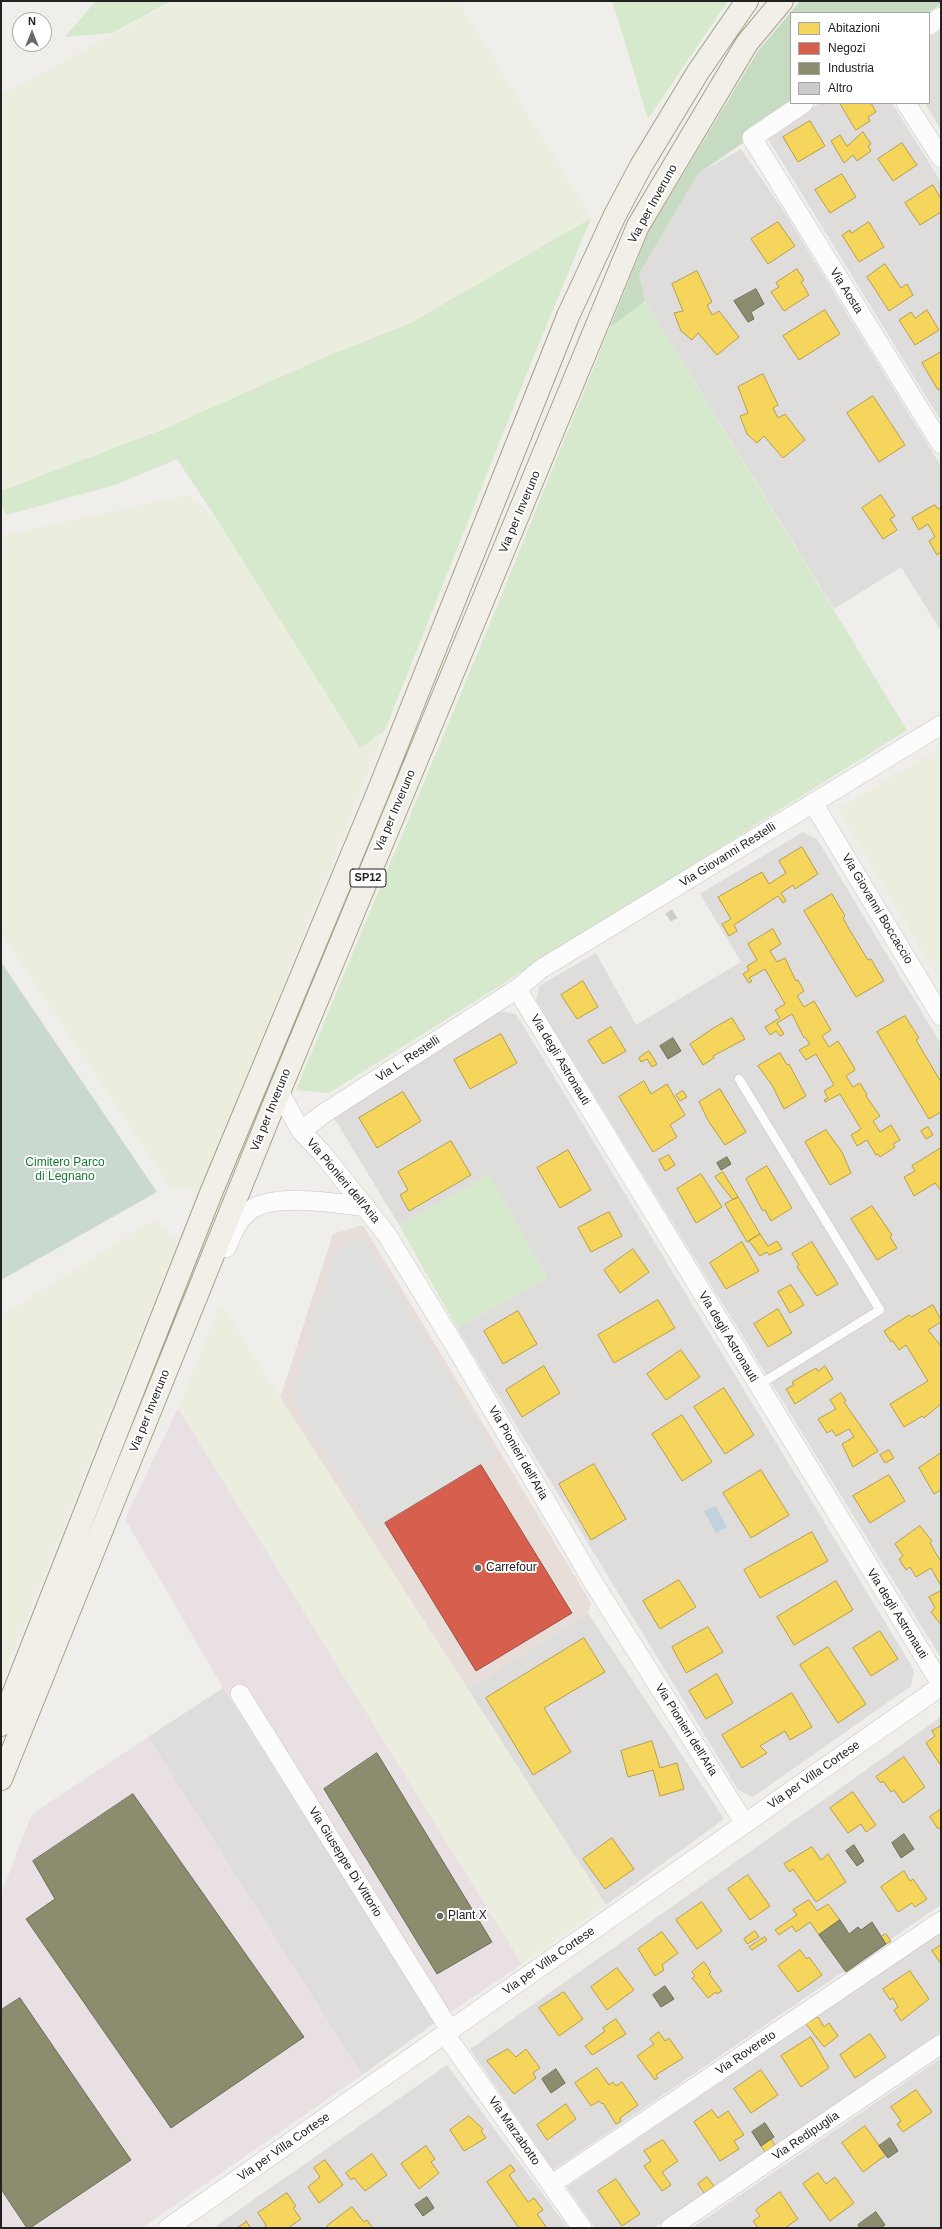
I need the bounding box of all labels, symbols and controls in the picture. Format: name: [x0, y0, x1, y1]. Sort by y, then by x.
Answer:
north arrow: [12, 12, 52, 52]
legend: [790, 12, 930, 104]
text: N: [28, 15, 36, 27]
text: Abitazioni: [828, 21, 880, 35]
text: Negozi: [828, 41, 865, 55]
text: Industria: [828, 61, 874, 75]
text: Altro: [828, 81, 853, 95]
street label: Via per Inveruno: [625, 162, 681, 246]
street label: Via Aosta: [826, 265, 866, 317]
street label: Via per Inveruno: [496, 469, 544, 555]
street label: Via per Inveruno: [371, 768, 419, 854]
street label: Via Giovanni Restelli: [677, 820, 779, 890]
street label: Via Giovanni Boccaccio: [838, 851, 916, 967]
road number: SP12: [350, 869, 386, 887]
street label: Via degli Astronauti: [527, 1012, 593, 1108]
street label: Via L. Restelli: [373, 1033, 443, 1085]
street label: Via per Inveruno: [248, 1067, 294, 1153]
street label: Via Pionieri dell'Aria: [303, 1136, 383, 1226]
park label: Cimitero Parco di Legnano: [25, 1156, 105, 1184]
street label: Via degli Astronauti: [695, 1289, 761, 1385]
street label: Via per Inveruno: [127, 1368, 173, 1454]
street label: Via Pionieri dell'Aria: [485, 1403, 551, 1503]
place label: Carrefour: [486, 1561, 537, 1575]
marker: Carrefour: [473, 1563, 483, 1573]
street label: Via degli Astronauti: [864, 1566, 930, 1662]
street label: Via Pionieri dell'Aria: [652, 1681, 720, 1779]
street label: Via per Villa Cortese: [765, 1738, 863, 1812]
street label: Via Giuseppe Di Vittorio: [305, 1804, 385, 1920]
place label: Plant X: [448, 1909, 487, 1923]
marker: Plant X: [435, 1911, 445, 1921]
street label: Via per Villa Cortese: [500, 1924, 598, 1998]
street label: Via Rovereto: [713, 2028, 779, 2078]
street label: Via Marzabotto: [485, 2094, 543, 2168]
street label: Via Redipuglia: [770, 2108, 842, 2164]
street label: Via per Villa Cortese: [235, 2110, 333, 2184]

